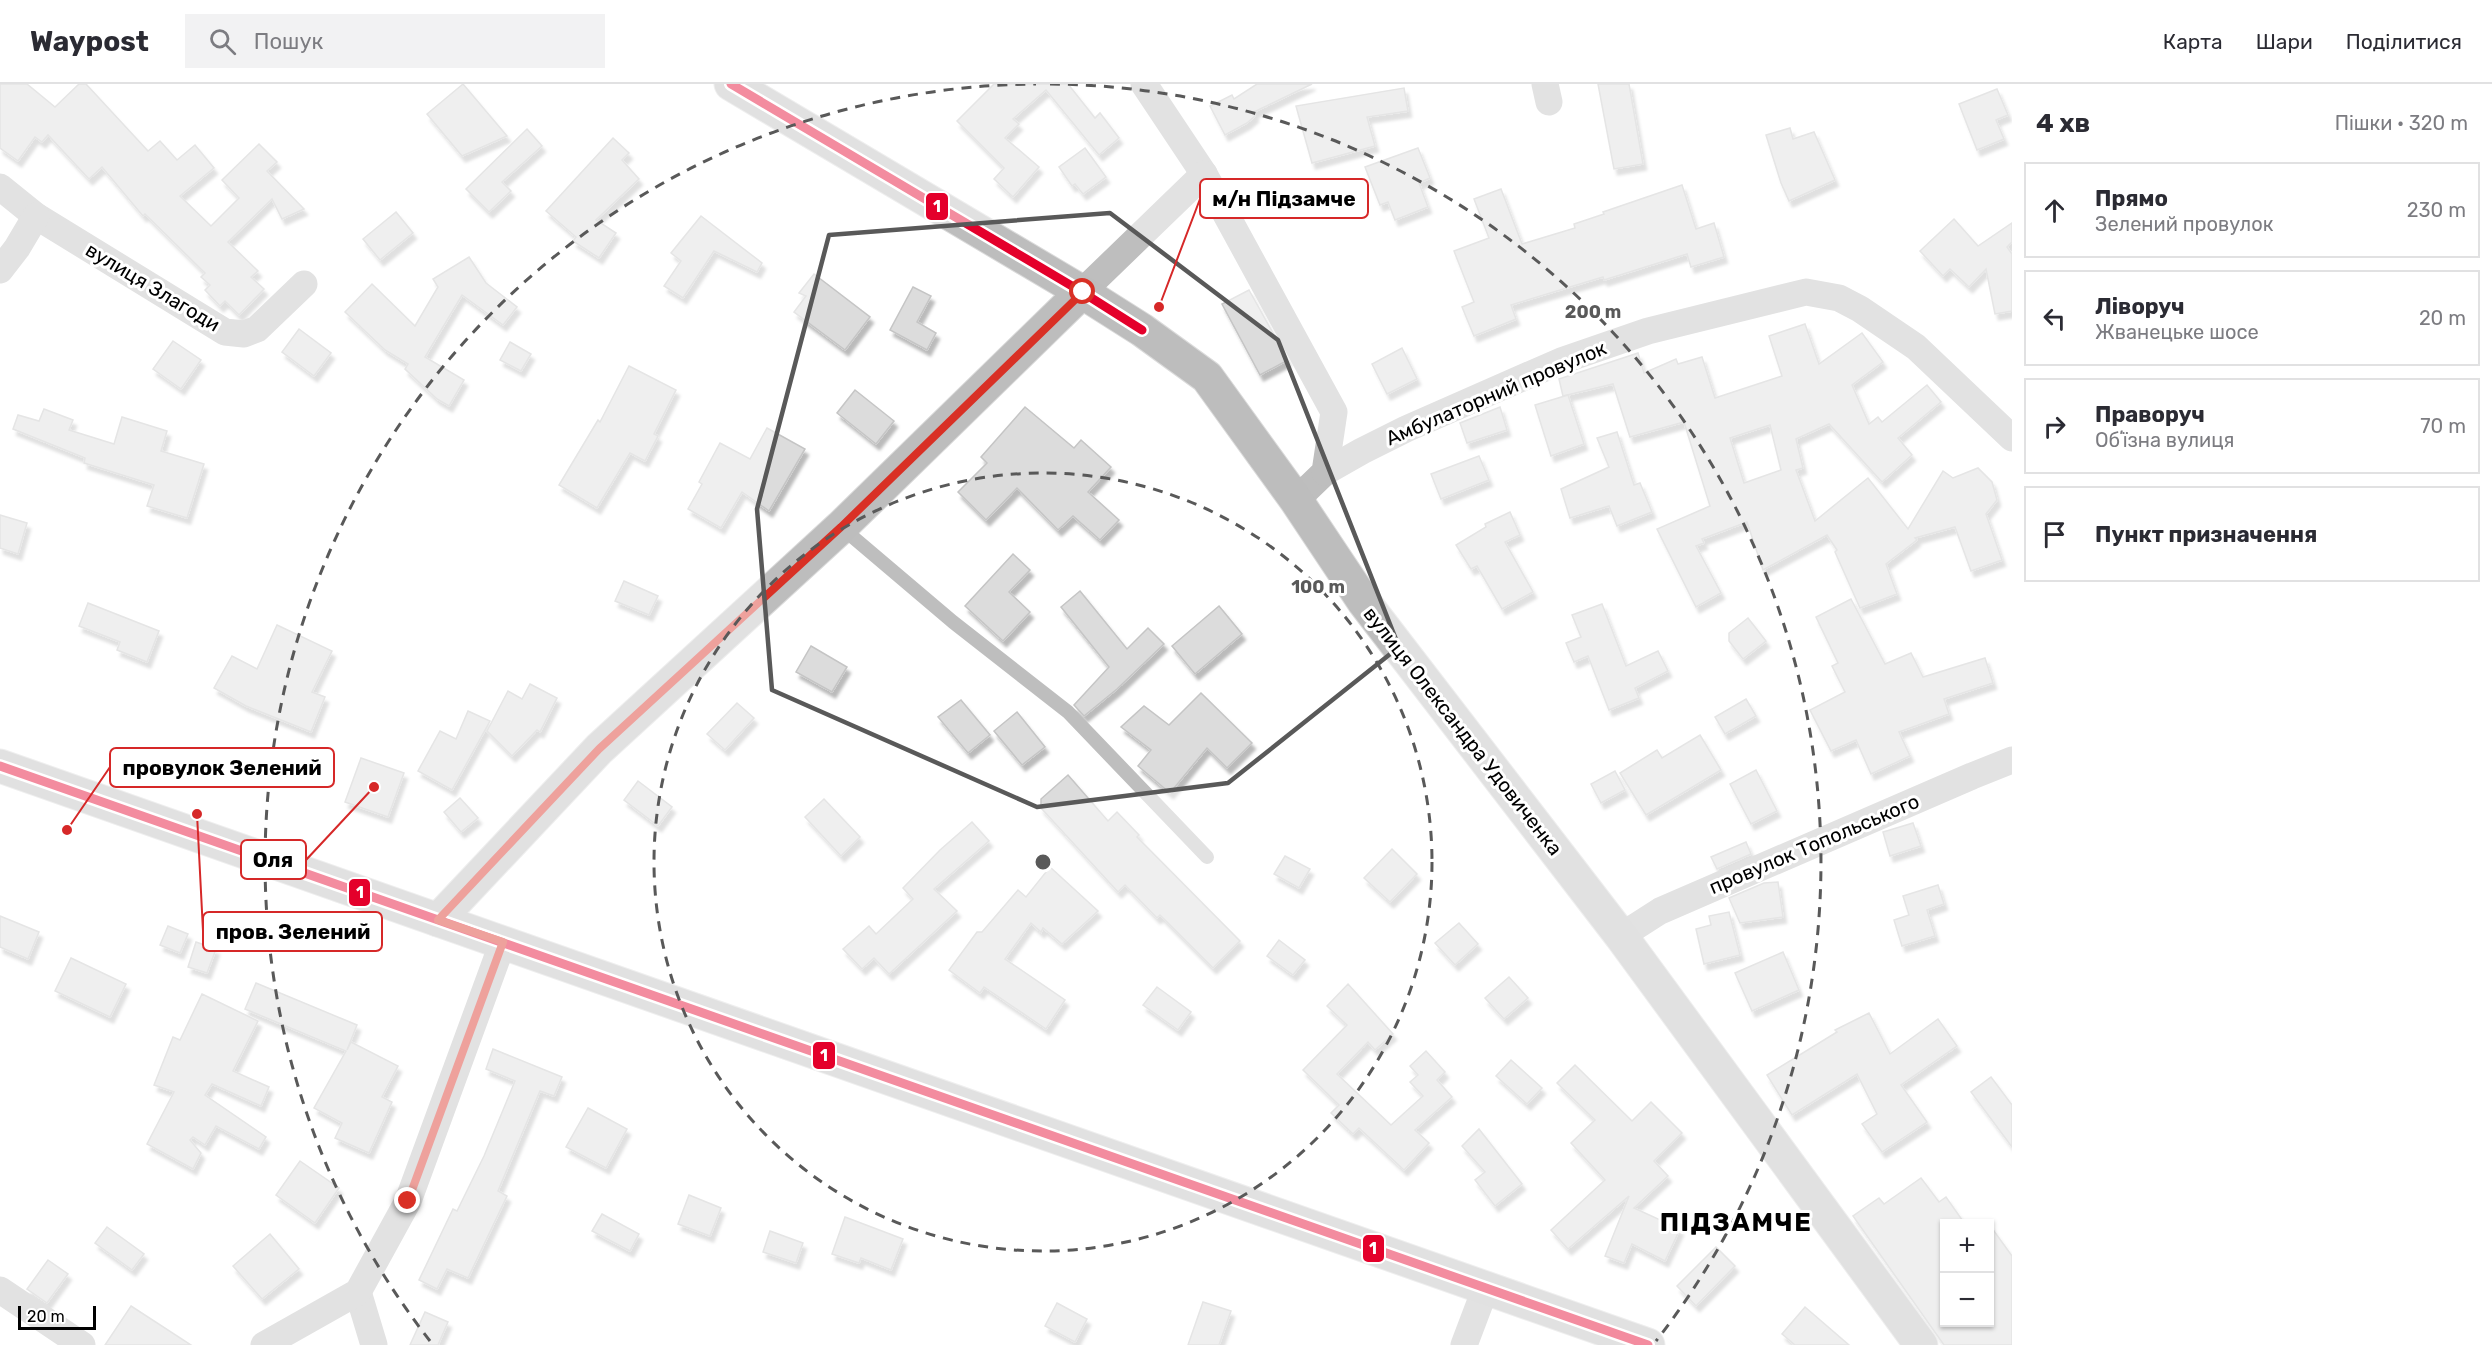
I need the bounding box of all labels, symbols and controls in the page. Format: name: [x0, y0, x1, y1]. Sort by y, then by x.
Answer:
search box: [185, 14, 605, 68]
text: Waypost: [30, 25, 149, 58]
icon: search: [206, 25, 239, 58]
text: Пошук: [254, 28, 323, 55]
text: Карта: [2163, 29, 2223, 54]
text: Шари: [2256, 29, 2313, 54]
text: Поділитися: [2346, 29, 2462, 54]
text: 4 хв: [2036, 108, 2090, 139]
text: Пішки · 320 m: [2335, 111, 2468, 135]
callout: м/н Підзамче: [1200, 179, 1368, 218]
text: Прямо: [2095, 185, 2168, 212]
text: м/н Підзамче: [1212, 186, 1356, 211]
line badge: 1: [925, 192, 949, 221]
icon: ahead: [2038, 194, 2071, 227]
text: 1: [933, 197, 941, 216]
text: 230 m: [2407, 198, 2466, 222]
text: Зелений провулок: [2095, 212, 2273, 236]
street label: вулиця Злагоди: [81, 237, 225, 337]
route start: [1069, 278, 1095, 304]
text: Ліворуч: [2095, 293, 2185, 320]
text: 200 m: [1565, 301, 1621, 323]
icon: left: [2038, 302, 2071, 335]
text: 20 m: [2419, 306, 2466, 330]
text: Жванецьке шосе: [2095, 320, 2259, 344]
street label: Амбулаторний провулок: [1382, 335, 1610, 450]
text: Праворуч: [2095, 401, 2205, 428]
icon: right: [2038, 410, 2071, 443]
text: 70 m: [2420, 414, 2466, 438]
text: Обʼїзна вулиця: [2095, 428, 2234, 452]
icon: arrive: [2038, 518, 2071, 551]
text: Пункт призначення: [2095, 521, 2317, 548]
text: 100 m: [1291, 576, 1345, 598]
street label: вулиця Олександра Удовиченка: [1359, 602, 1567, 860]
callout: провулок Зелений: [110, 748, 334, 787]
text: провулок Зелений: [122, 755, 322, 780]
street label: провулок Топольського: [1705, 789, 1923, 899]
callout: Оля: [241, 840, 306, 879]
text: Оля: [253, 847, 293, 872]
centre of rings: [1033, 852, 1053, 872]
line badge: 1: [348, 878, 371, 907]
text: 1: [356, 883, 364, 902]
callout: пров. Зелений: [203, 912, 382, 951]
text: пров. Зелений: [216, 919, 370, 944]
line badge: 1: [812, 1041, 836, 1070]
text: 1: [820, 1046, 828, 1065]
route end: [394, 1187, 420, 1213]
district label: ПІДЗАМЧЕ: [1660, 1207, 1812, 1238]
map controls: [1940, 1219, 1994, 1327]
button: +: [1940, 1219, 1994, 1273]
line badge: 1: [1362, 1234, 1385, 1263]
text: 1: [1369, 1239, 1377, 1258]
button: −: [1940, 1273, 1994, 1327]
scale bar: [18, 1303, 96, 1330]
text: 20 m: [27, 1307, 65, 1326]

